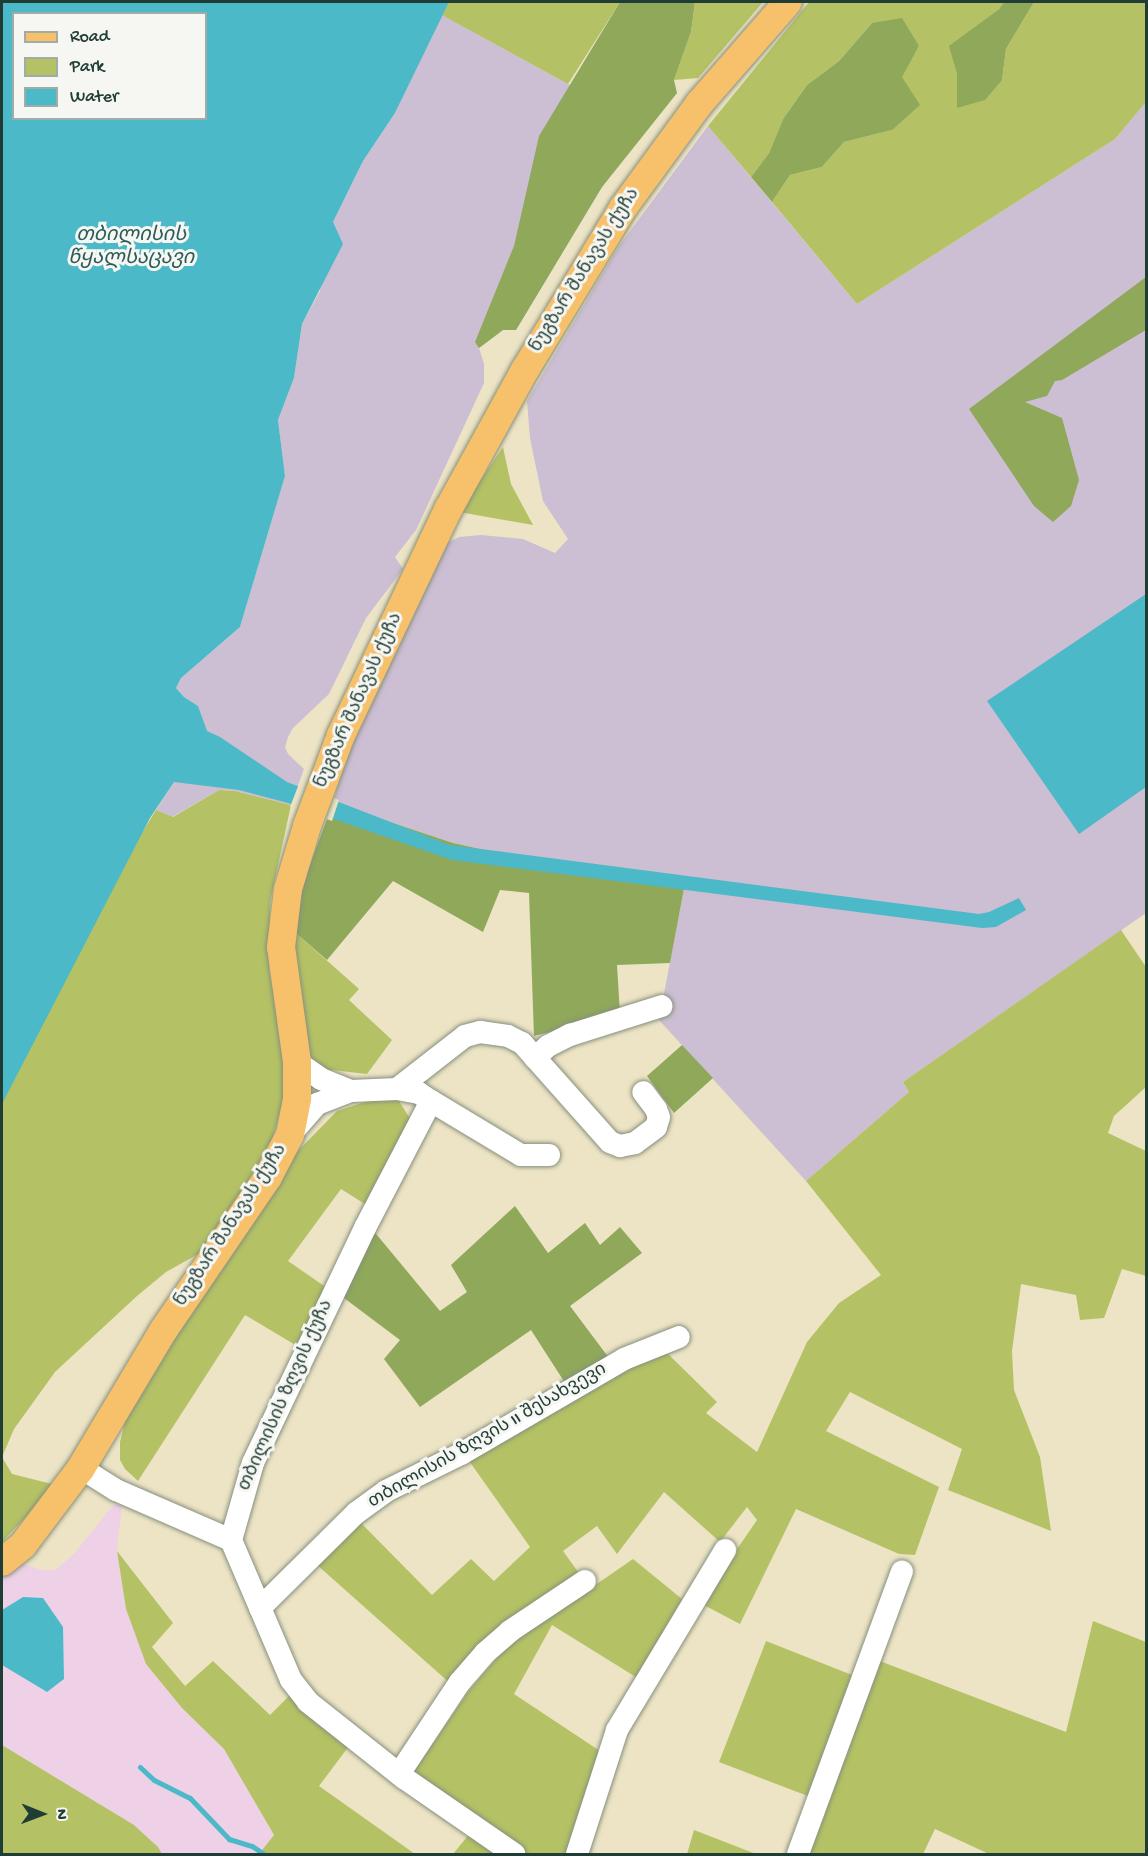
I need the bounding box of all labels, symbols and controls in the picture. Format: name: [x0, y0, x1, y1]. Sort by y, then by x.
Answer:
legend: [12, 12, 207, 120]
text: Road: [70, 27, 109, 48]
text: Park: [70, 57, 104, 78]
text: Water: [70, 87, 118, 108]
street label: ნუგზარ შანავას ქუჩა: [527, 185, 645, 357]
water label: თბილისის წყალსაცავი: [68, 224, 194, 271]
street label: ნუგზარ შანავას ქუჩა: [312, 610, 408, 792]
street label: ნუგზარ შანავას ქუჩა: [171, 1141, 293, 1311]
street label: თბილისის ზღვის ქუჩა: [235, 1297, 339, 1495]
street label: თბილისის ზღვის II შესახვევი: [365, 1360, 611, 1514]
north arrow: [12, 1784, 72, 1844]
text: N: [51, 1809, 70, 1820]

